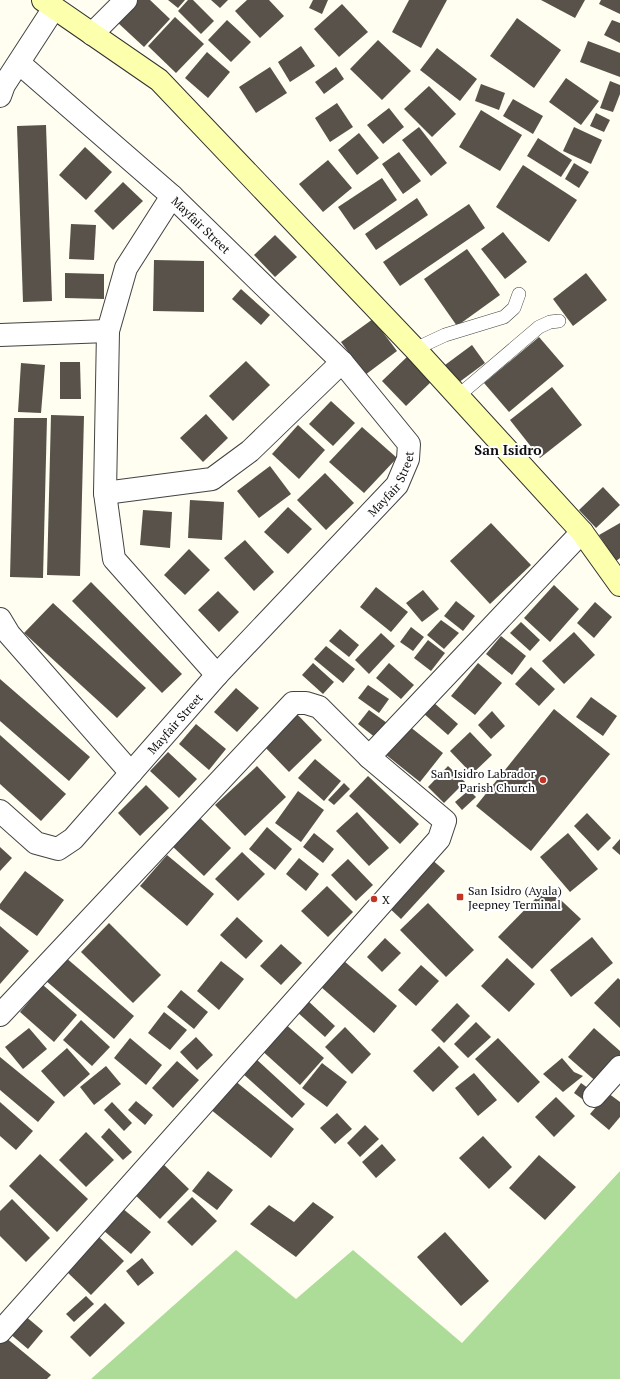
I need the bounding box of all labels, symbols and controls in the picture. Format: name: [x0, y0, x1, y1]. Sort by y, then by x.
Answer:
street label: Mayfair Street: [169, 193, 234, 257]
district label: San Isidro: [474, 440, 542, 459]
street label: Mayfair Street: [364, 450, 416, 519]
street label: Mayfair Street: [144, 689, 206, 757]
place label: San Isidro Labrador Parish Church: [431, 766, 535, 795]
marker: San Isidro Labrador Parish Church: [538, 775, 548, 785]
place label: San Isidro (Ayala) Jeepney Terminal: [468, 883, 562, 912]
place label: X: [382, 892, 390, 907]
marker: San Isidro (Ayala) Jeepney Terminal: [455, 892, 465, 902]
marker: X: [369, 894, 379, 904]

